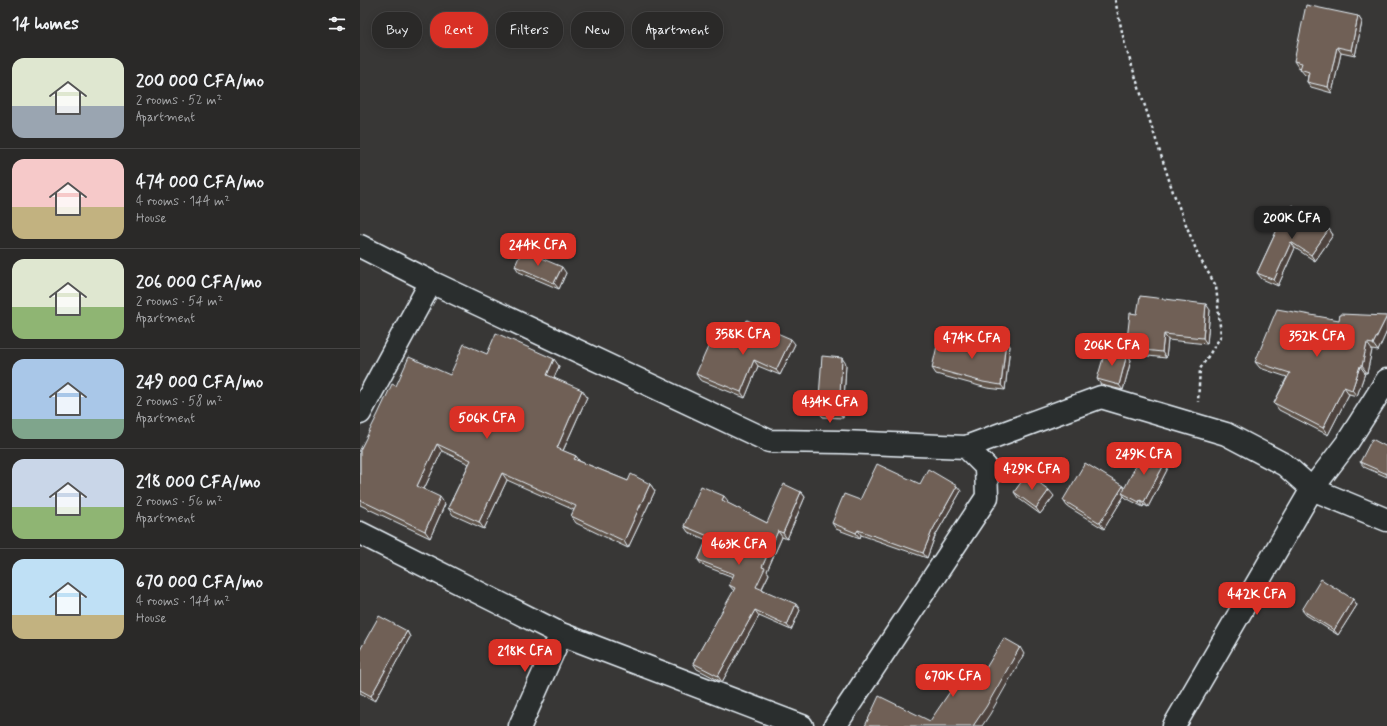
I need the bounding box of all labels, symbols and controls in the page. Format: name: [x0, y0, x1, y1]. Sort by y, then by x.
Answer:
chip: Buy: [372, 12, 422, 48]
chip: Rent: [430, 12, 488, 48]
chip: Filters: [496, 12, 563, 48]
chip: New: [571, 12, 624, 48]
chip: Apartment: [632, 12, 723, 48]
text: 14 homes: [12, 13, 79, 35]
icon: filters: [326, 13, 348, 35]
text: 200 000 CFA/mo: [136, 70, 264, 92]
icon: home: [44, 74, 92, 122]
text: 2 rooms · 52 m²: [136, 92, 222, 109]
text: Apartment: [136, 109, 195, 126]
text: 474 000 CFA/mo: [136, 171, 264, 193]
icon: home: [44, 175, 92, 223]
text: 4 rooms · 144 m²: [136, 193, 230, 210]
pin: 200K CFA: [1251, 206, 1333, 240]
text: House: [136, 210, 167, 227]
text: 200K CFA: [1263, 210, 1321, 227]
pin: 244K CFA: [497, 233, 579, 267]
text: 244K CFA: [509, 237, 567, 254]
text: 206 000 CFA/mo: [136, 271, 262, 293]
icon: home: [44, 275, 92, 323]
text: 2 rooms · 54 m²: [136, 293, 223, 310]
text: Apartment: [136, 310, 195, 327]
pin: 358K CFA: [702, 322, 784, 356]
pin: 352K CFA: [1276, 324, 1358, 358]
text: 358K CFA: [715, 326, 771, 343]
pin: 474K CFA: [931, 326, 1013, 360]
text: 352K CFA: [1289, 328, 1345, 345]
text: 474K CFA: [943, 330, 1001, 347]
pin: 206K CFA: [1071, 333, 1153, 367]
text: 206K CFA: [1084, 337, 1140, 354]
text: 249 000 CFA/mo: [136, 371, 263, 393]
icon: home: [44, 375, 92, 423]
pin: 434K CFA: [789, 390, 871, 424]
text: 2 rooms · 58 m²: [136, 393, 223, 410]
text: 434K CFA: [802, 394, 858, 411]
pin: 506K CFA: [446, 406, 528, 440]
text: Apartment: [136, 410, 195, 427]
text: 506K CFA: [458, 410, 516, 427]
pin: 249K CFA: [1103, 442, 1185, 476]
text: 249K CFA: [1115, 446, 1173, 463]
pin: 429K CFA: [991, 457, 1073, 491]
text: 429K CFA: [1003, 461, 1061, 478]
text: 218 000 CFA/mo: [136, 471, 260, 493]
icon: home: [44, 475, 92, 523]
text: 2 rooms · 56 m²: [136, 493, 223, 510]
text: Apartment: [136, 510, 195, 527]
pin: 463K CFA: [698, 532, 780, 566]
text: 463K CFA: [711, 536, 767, 553]
text: 670 000 CFA/mo: [136, 571, 263, 593]
icon: home: [44, 575, 92, 623]
pin: 442K CFA: [1216, 582, 1298, 616]
text: 442K CFA: [1227, 586, 1287, 603]
text: 4 rooms · 144 m²: [136, 593, 230, 610]
text: House: [136, 610, 167, 627]
pin: 218K CFA: [484, 639, 566, 673]
text: 218K CFA: [498, 643, 552, 660]
pin: 670K CFA: [912, 664, 994, 698]
text: 670K CFA: [925, 668, 981, 685]

